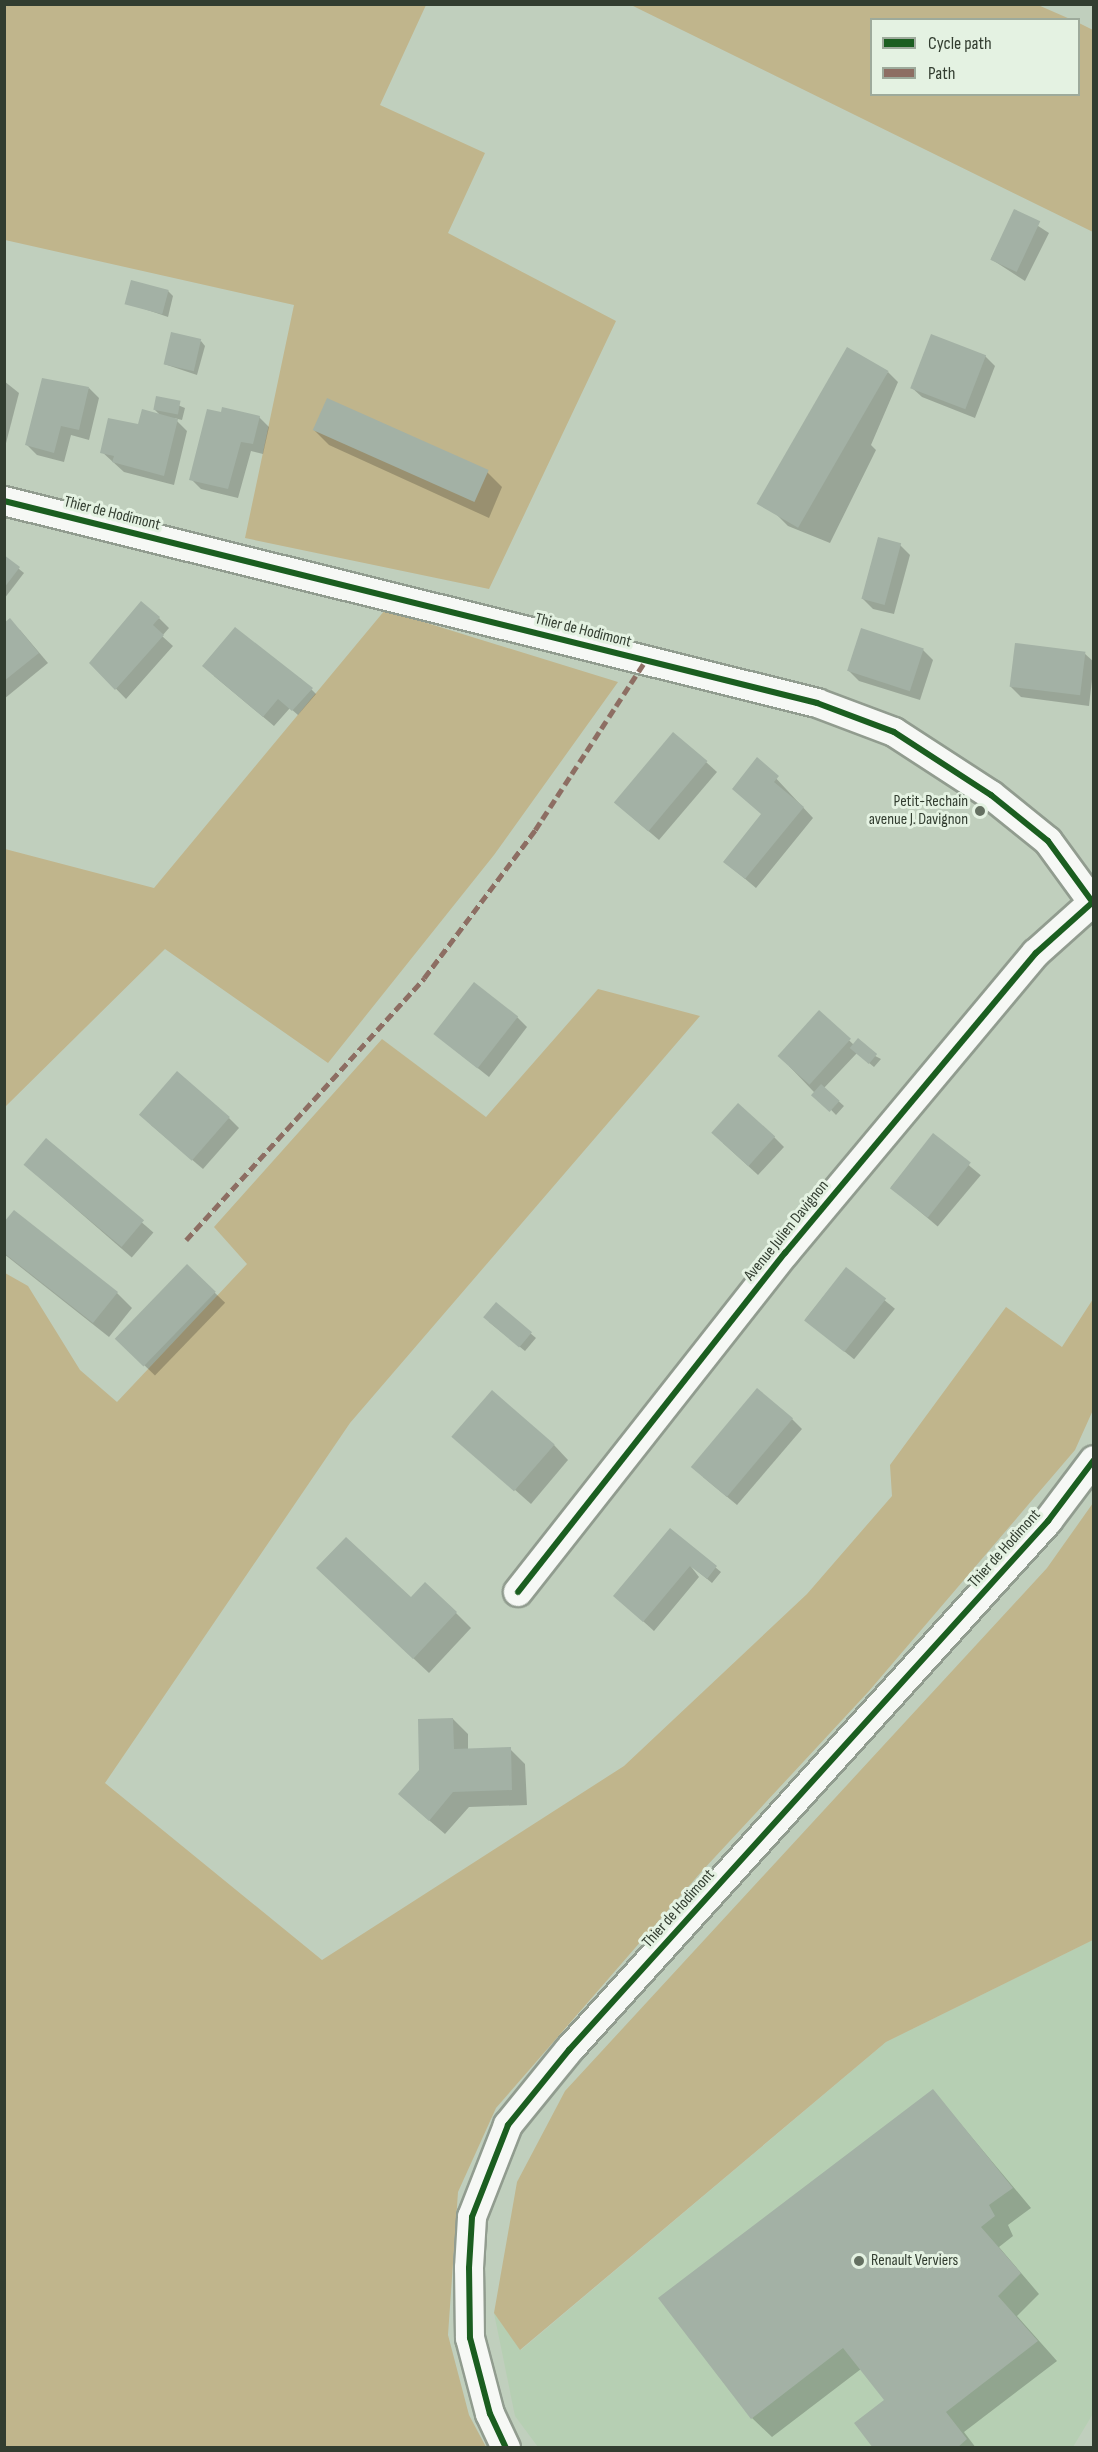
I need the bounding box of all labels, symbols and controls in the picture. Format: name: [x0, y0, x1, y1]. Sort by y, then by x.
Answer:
legend: [870, 18, 1080, 96]
text: Cycle path: [928, 33, 992, 54]
text: Path: [928, 63, 956, 84]
street label: Thier de Hodimont: [62, 493, 162, 535]
street label: Thier de Hodimont: [533, 610, 633, 652]
place label: Petit-Rechain avenue J. Davignon: [869, 792, 968, 830]
marker: Petit-Rechain avenue J. Davignon: [973, 804, 987, 818]
street label: Avenue Julien Davignon: [741, 1177, 833, 1285]
street label: Thier de Hodimont: [965, 1506, 1045, 1592]
street label: Thier de Hodimont: [639, 1866, 719, 1952]
place label: Renault Verviers: [871, 2251, 958, 2271]
marker: Renault Verviers: [852, 2254, 866, 2268]

